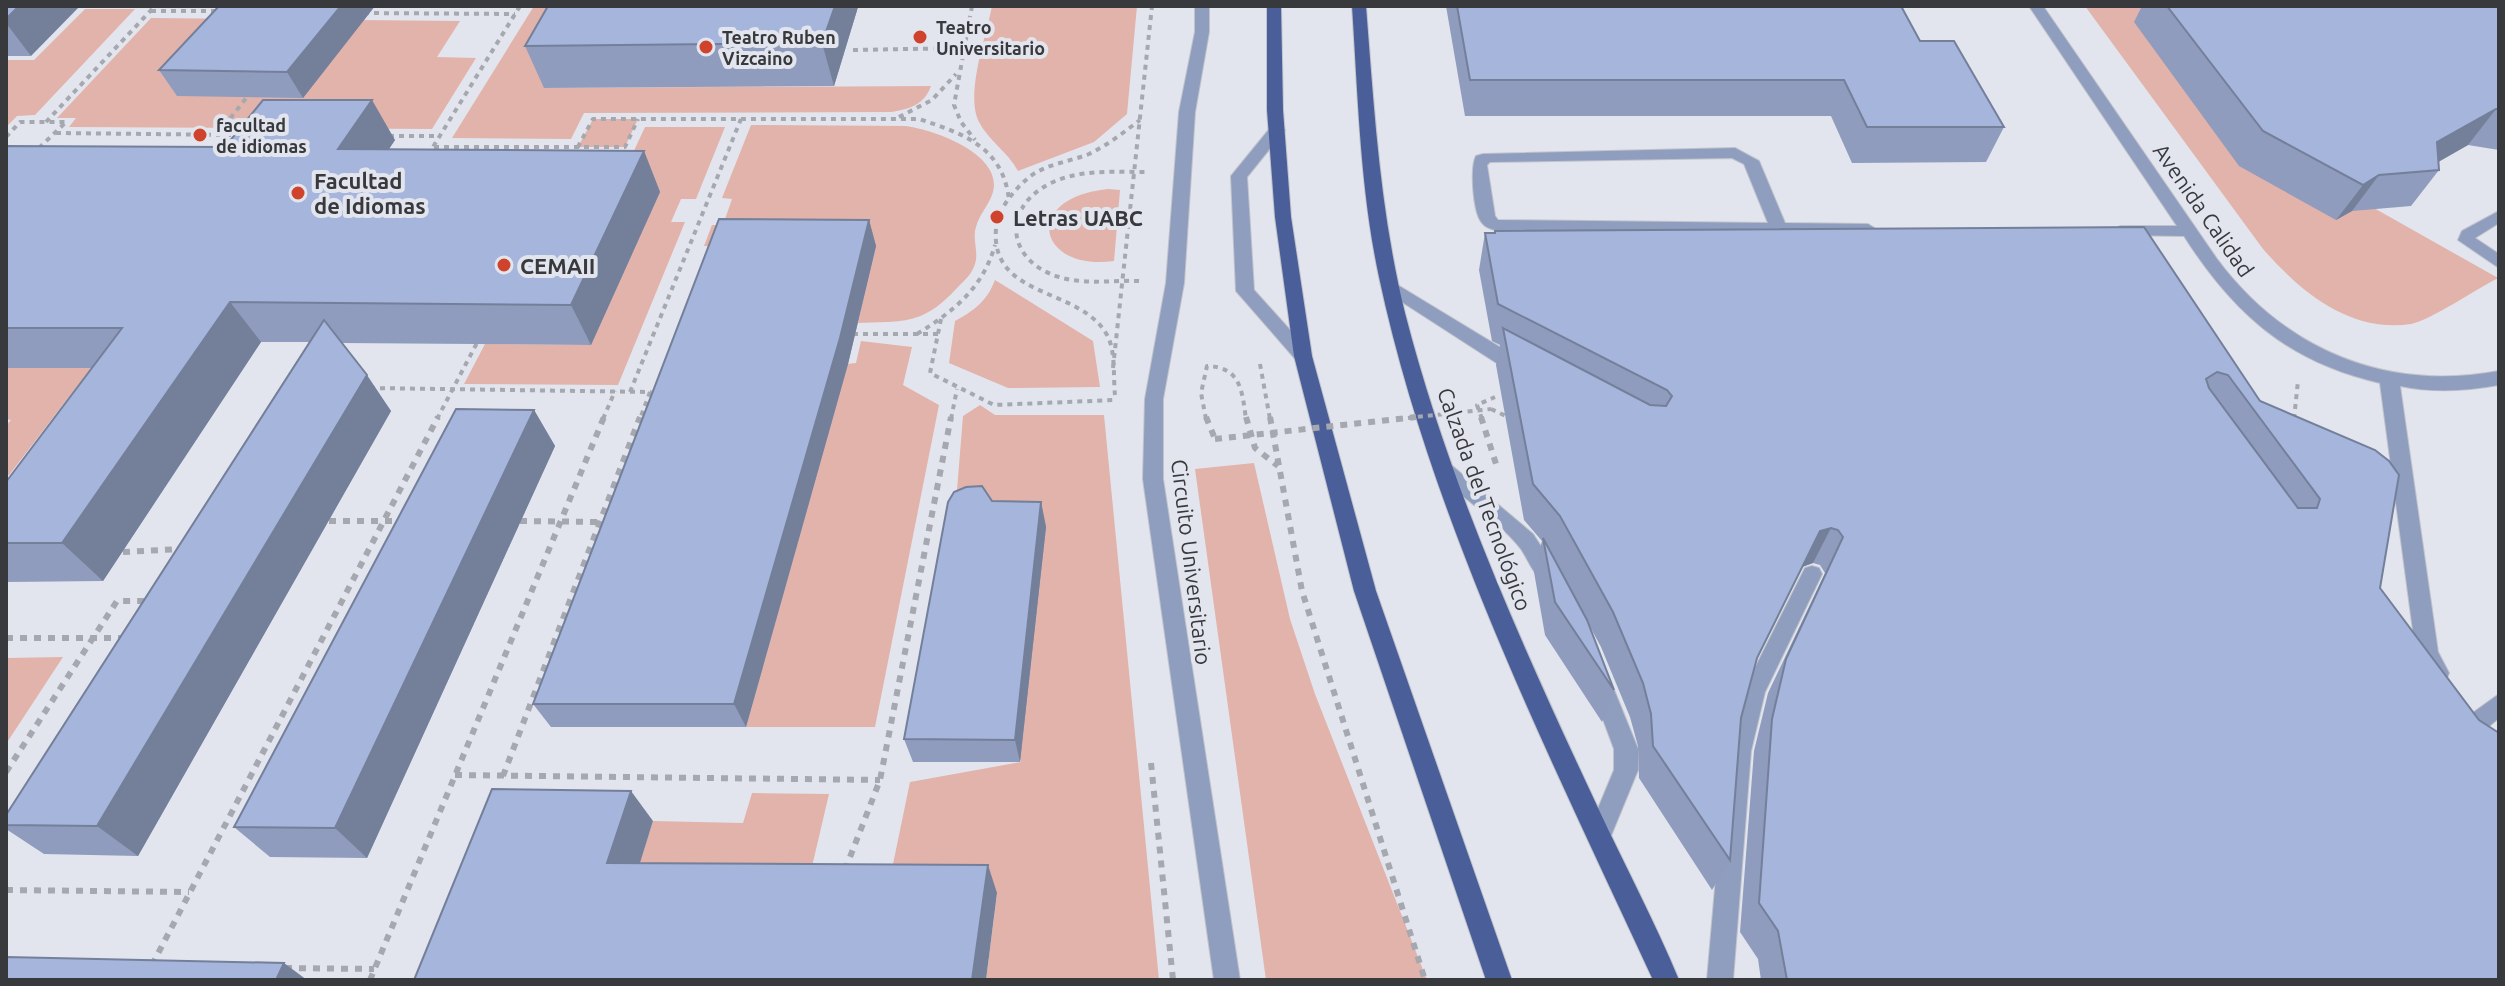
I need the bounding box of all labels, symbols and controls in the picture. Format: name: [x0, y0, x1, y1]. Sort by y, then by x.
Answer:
place label: Teatro Universitario: [936, 17, 1045, 58]
place label: Teatro Ruben Vizcaino: [722, 27, 836, 68]
marker: Teatro Universitario: [911, 28, 929, 46]
marker: Teatro Ruben Vizcaino: [697, 38, 715, 56]
place label: facultad de idiomas: [216, 115, 307, 156]
marker: facultad de idiomas: [191, 126, 209, 144]
street label: Avenida Calidad: [2149, 139, 2259, 281]
place label: Facultad de Idiomas: [314, 168, 426, 218]
marker: Facultad de Idiomas: [289, 184, 307, 202]
place label: Letras UABC: [1013, 205, 1143, 230]
marker: Letras UABC: [988, 208, 1006, 226]
place label: CEMAII: [520, 253, 595, 278]
marker: CEMAII: [495, 256, 513, 274]
street label: Calzada del Tecnológico: [1433, 384, 1537, 614]
street label: Circuito Universitario: [1167, 458, 1217, 666]

